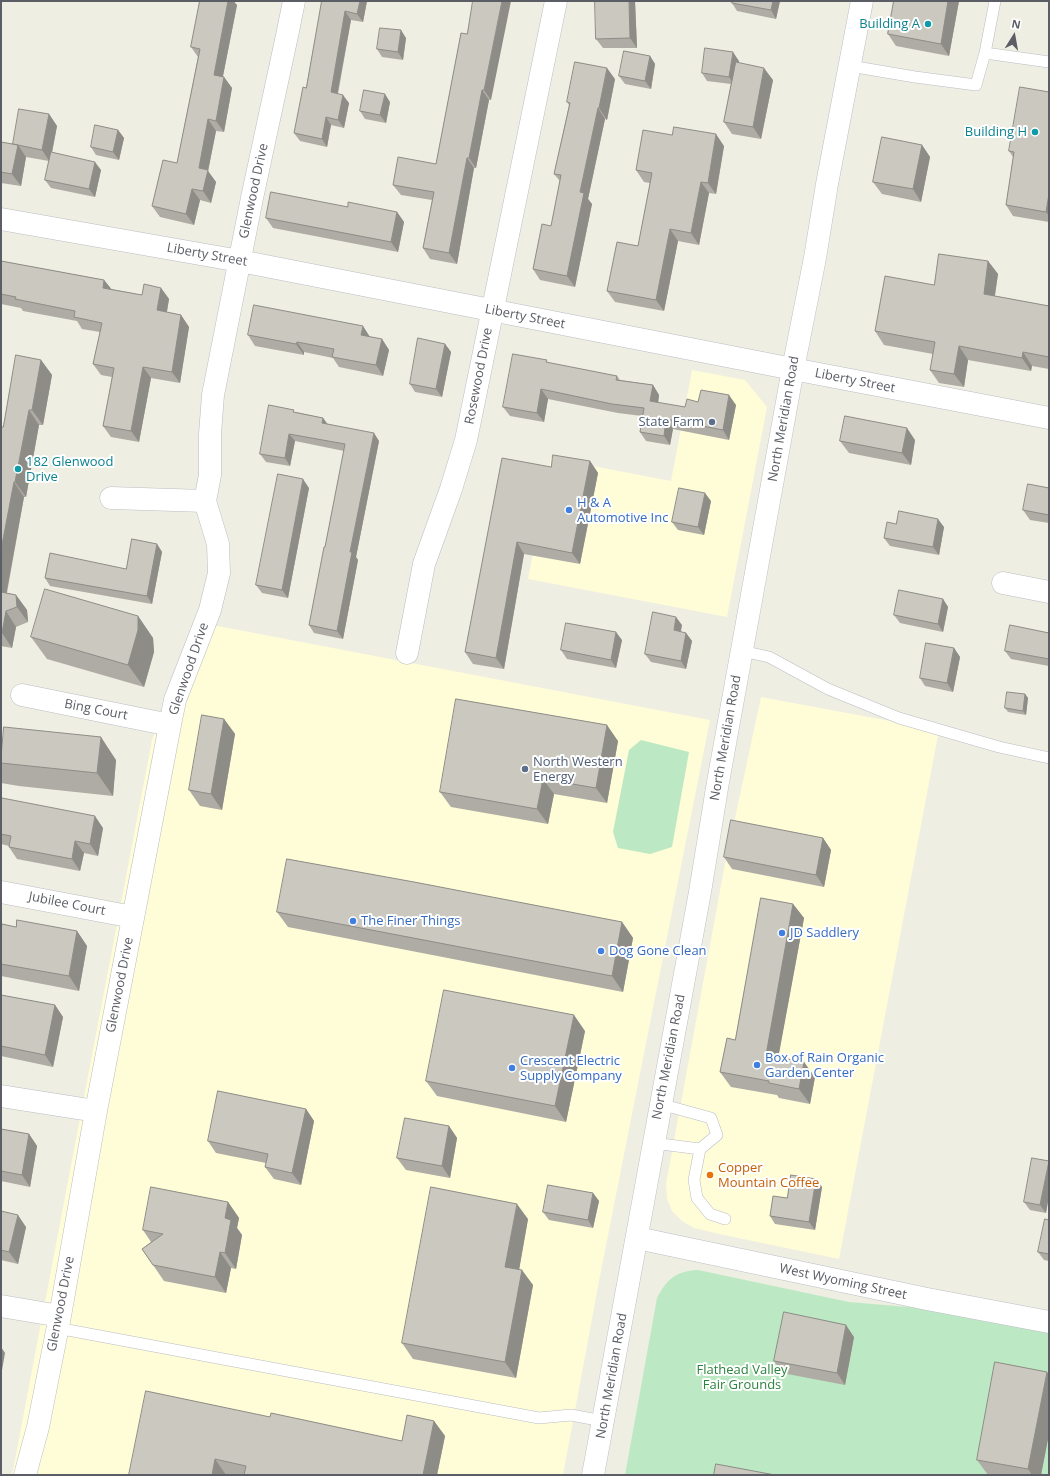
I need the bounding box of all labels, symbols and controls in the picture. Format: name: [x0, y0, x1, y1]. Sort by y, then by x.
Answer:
place label: Building A: [859, 16, 920, 32]
north arrow: [994, 16, 1034, 56]
text: N: [1011, 16, 1022, 32]
marker: Building A: [923, 19, 933, 29]
place label: Building H: [965, 124, 1027, 140]
marker: Building H: [1030, 127, 1040, 137]
street label: Glenwood Drive: [236, 142, 272, 240]
street label: Liberty Street: [166, 240, 248, 270]
street label: Liberty Street: [484, 302, 566, 332]
street label: Rosewood Drive: [462, 326, 496, 426]
street label: North Meridian Road: [765, 355, 803, 483]
street label: Liberty Street: [814, 366, 896, 396]
place label: State Farm: [638, 414, 704, 430]
marker: State Farm: [707, 417, 717, 427]
place label: 182 Glenwood Drive: [26, 454, 113, 485]
marker: 182 Glenwood Drive: [13, 464, 23, 474]
place label: H & A Automotive Inc: [577, 495, 668, 526]
marker: H & A Automotive Inc: [564, 505, 574, 515]
street label: Glenwood Drive: [166, 621, 212, 717]
street label: North Meridian Road: [707, 674, 745, 802]
street label: Bing Court: [63, 696, 129, 724]
place label: North Western Energy: [533, 754, 623, 785]
marker: North Western Energy: [520, 764, 530, 774]
street label: Jubilee Court: [27, 889, 107, 919]
place label: The Finer Things: [361, 913, 460, 929]
marker: The Finer Things: [348, 916, 358, 926]
place label: JD Saddlery: [790, 925, 859, 941]
marker: JD Saddlery: [777, 928, 787, 938]
street label: Glenwood Drive: [103, 936, 137, 1034]
place label: Dog Gone Clean: [609, 943, 707, 959]
marker: Dog Gone Clean: [596, 946, 606, 956]
street label: North Meridian Road: [649, 993, 689, 1121]
place label: Box of Rain Organic Garden Center: [765, 1050, 884, 1081]
place label: Crescent Electric Supply Company: [520, 1053, 622, 1084]
marker: Box of Rain Organic Garden Center: [752, 1060, 762, 1070]
marker: Crescent Electric Supply Company: [507, 1063, 517, 1073]
place label: Copper Mountain Coffee: [718, 1160, 819, 1191]
marker: Copper Mountain Coffee: [705, 1170, 715, 1180]
street label: Glenwood Drive: [44, 1255, 78, 1353]
street label: West Wyoming Street: [778, 1261, 908, 1303]
street label: North Meridian Road: [593, 1312, 631, 1440]
park label: Flathead Valley Fair Grounds: [696, 1362, 788, 1393]

